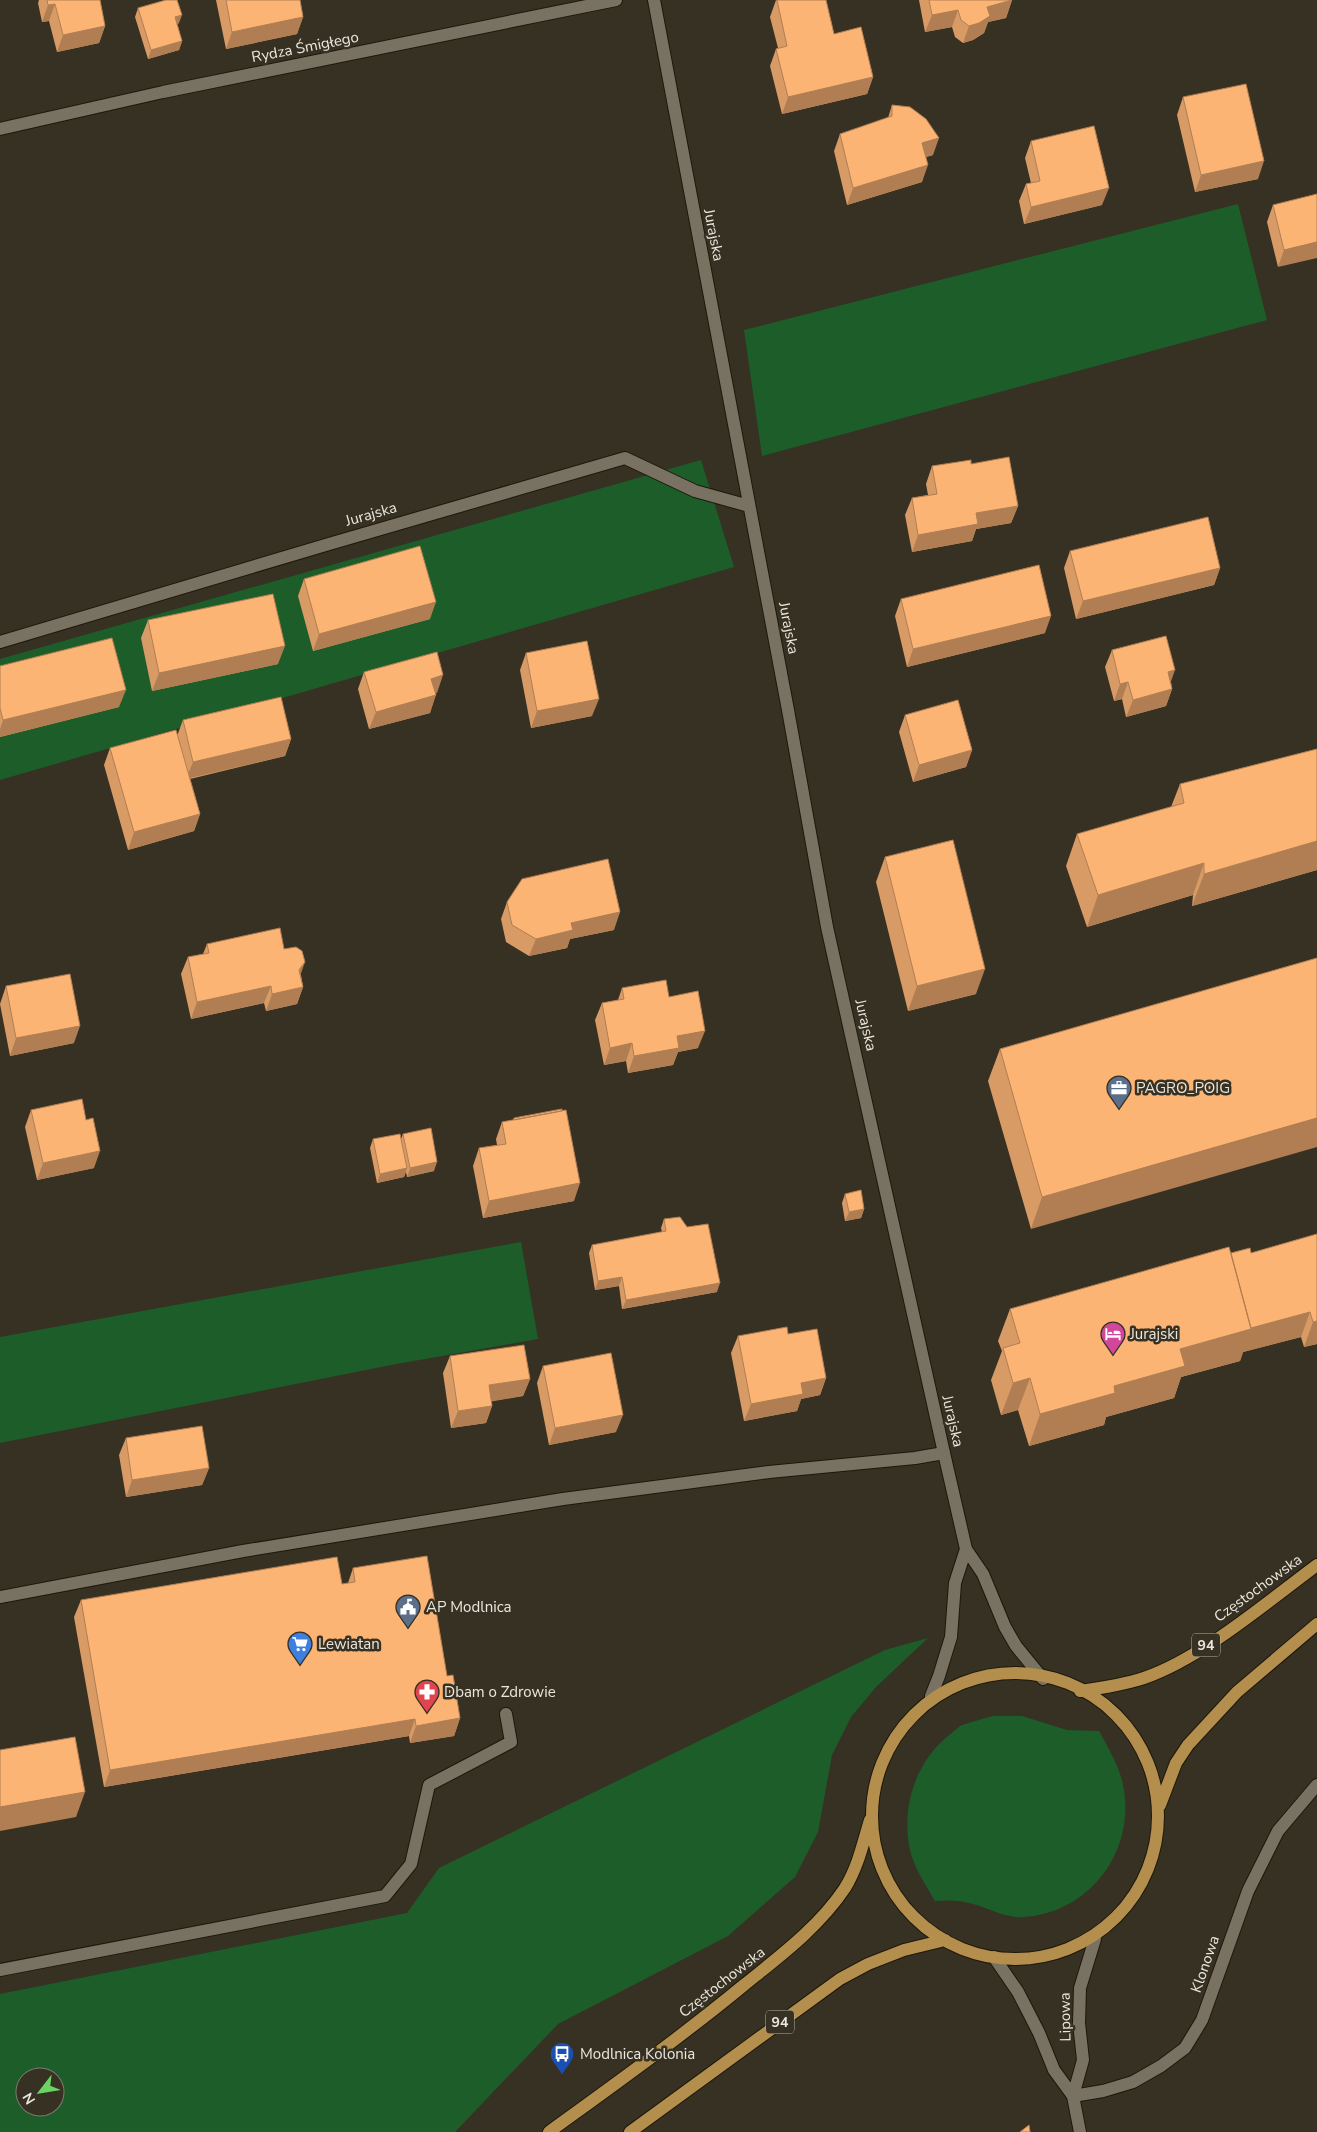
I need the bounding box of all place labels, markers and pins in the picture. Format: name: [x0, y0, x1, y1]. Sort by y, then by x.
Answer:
office icon: PAGRO_POIG: [1106, 1075, 1132, 1109]
place label: PAGRO_POIG: [1136, 1078, 1230, 1098]
hotel icon: Jurajski: [1100, 1321, 1126, 1355]
place label: Jurajski: [1129, 1324, 1178, 1344]
public building icon: AP Modlnica: [395, 1594, 421, 1628]
place label: AP Modlnica: [426, 1597, 511, 1617]
supermarket icon: Lewiatan: [287, 1631, 313, 1665]
place label: Lewiatan: [318, 1634, 380, 1654]
pharmacy icon: Dbam o Zdrowie: [414, 1679, 440, 1713]
place label: Dbam o Zdrowie: [444, 1682, 556, 1702]
bus stop icon: Modlnica Kolonia: [549, 2041, 575, 2075]
place label: Modlnica Kolonia: [580, 2044, 695, 2064]

